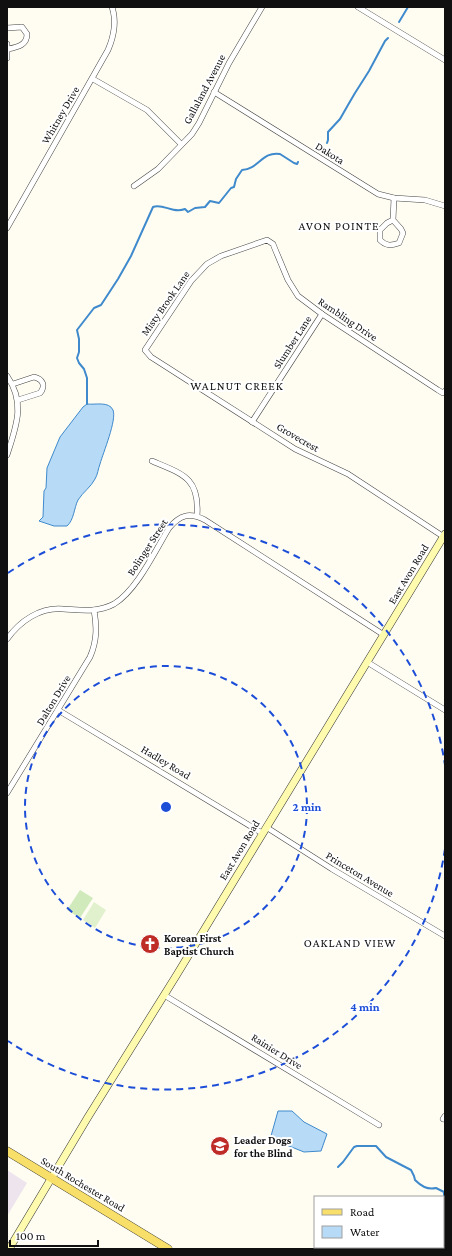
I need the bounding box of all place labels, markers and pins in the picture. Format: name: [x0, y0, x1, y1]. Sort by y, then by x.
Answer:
centre of rings: [159, 800, 173, 814]
place label: Korean First Baptist Church: [164, 932, 235, 957]
church icon: Korean First Baptist Church: [139, 933, 161, 955]
place label: Leader Dogs for the Blind: [234, 1134, 292, 1159]
school or university icon: Leader Dogs for the Blind: [209, 1135, 231, 1157]

